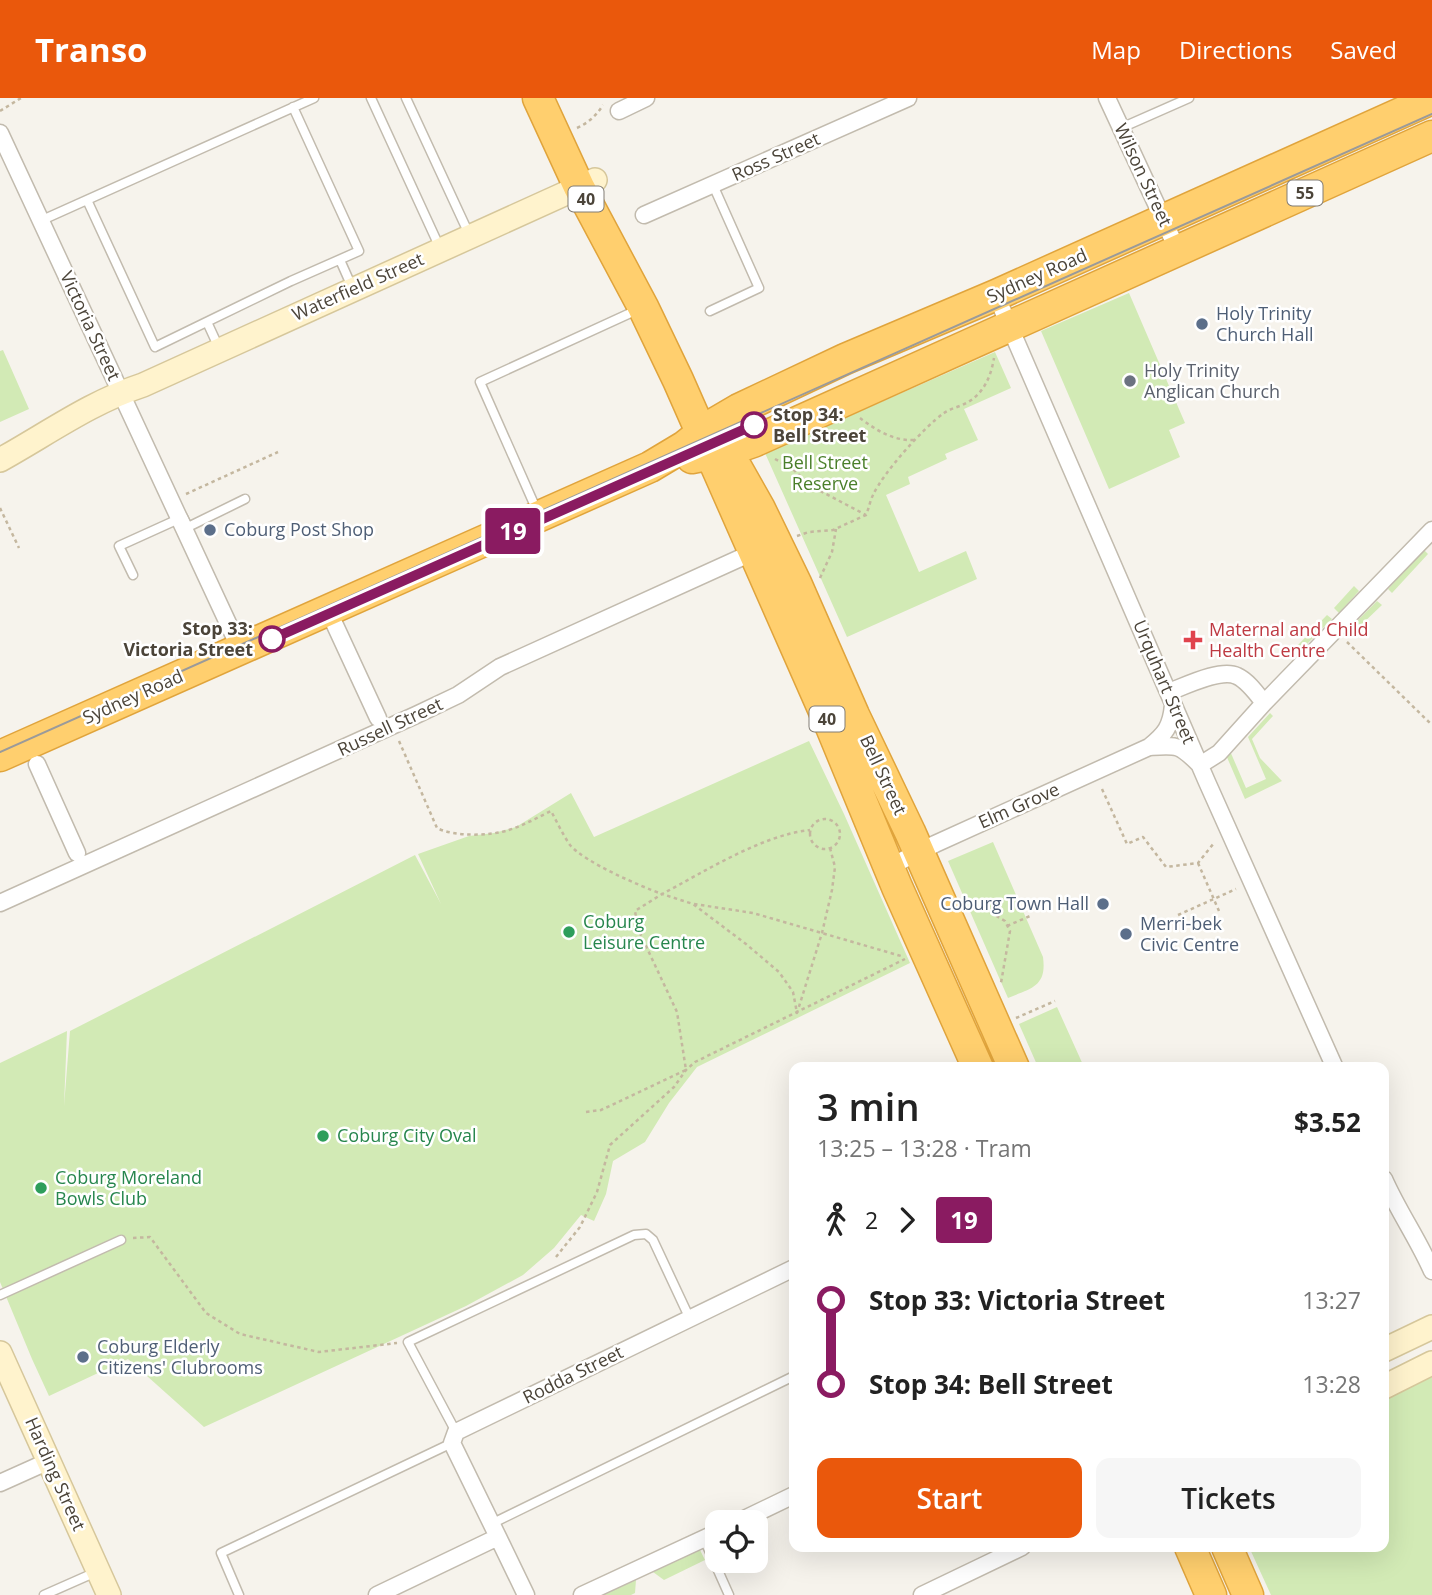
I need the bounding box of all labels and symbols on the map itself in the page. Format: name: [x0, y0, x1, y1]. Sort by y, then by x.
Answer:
street label: Wilson Street: [1110, 119, 1178, 230]
street label: Ross Street: [728, 126, 823, 186]
road number: 55: [1288, 180, 1322, 206]
road number: 40: [568, 186, 604, 212]
street label: Sydney Road: [983, 242, 1091, 308]
street label: Waterfield Street: [288, 246, 427, 326]
street label: Victoria Street: [55, 267, 127, 384]
place label: Holy Trinity Church Hall: [1216, 301, 1313, 346]
marker: Holy Trinity Church Hall: [1194, 316, 1210, 332]
place label: Holy Trinity Anglican Church: [1144, 358, 1280, 403]
marker: Holy Trinity Anglican Church: [1122, 373, 1138, 389]
place label: Stop 34: Bell Street: [773, 402, 867, 447]
marker: Stop 34: Bell Street: [741, 412, 767, 438]
park label: Bell Street Reserve: [782, 450, 868, 495]
line badge: 19: [482, 508, 544, 554]
place label: Coburg Post Shop: [224, 517, 374, 541]
marker: Coburg Post Shop: [202, 522, 218, 538]
place label: Stop 33: Victoria Street: [123, 616, 253, 661]
street label: Urquhart Street: [1128, 616, 1202, 747]
place label: Maternal and Child Health Centre: [1209, 617, 1369, 662]
marker: Stop 33: Victoria Street: [259, 626, 285, 652]
marker: Maternal and Child Health Centre: [1183, 630, 1203, 650]
street label: Sydney Road: [79, 663, 187, 729]
street label: Russell Street: [333, 691, 446, 761]
road number: 40: [810, 706, 844, 732]
street label: Bell Street: [855, 731, 913, 819]
street label: Elm Grove: [974, 777, 1063, 834]
place label: Coburg Town Hall: [940, 891, 1089, 915]
marker: Coburg Town Hall: [1095, 896, 1111, 912]
place label: Coburg Leisure Centre: [583, 909, 705, 954]
place label: Merri-bek Civic Centre: [1140, 911, 1239, 956]
marker: Coburg Leisure Centre: [561, 924, 577, 940]
marker: Merri-bek Civic Centre: [1118, 926, 1134, 942]
place label: Coburg City Oval: [337, 1123, 477, 1147]
marker: Coburg City Oval: [315, 1128, 331, 1144]
place label: Coburg Moreland Bowls Club: [55, 1165, 202, 1210]
marker: Coburg Moreland Bowls Club: [33, 1180, 49, 1196]
place label: Coburg Elderly Citizens' Clubrooms: [97, 1334, 263, 1379]
street label: Rodda Street: [518, 1339, 627, 1409]
marker: Coburg Elderly Citizens' Clubrooms: [75, 1349, 91, 1365]
street label: Harding Street: [20, 1413, 92, 1534]

